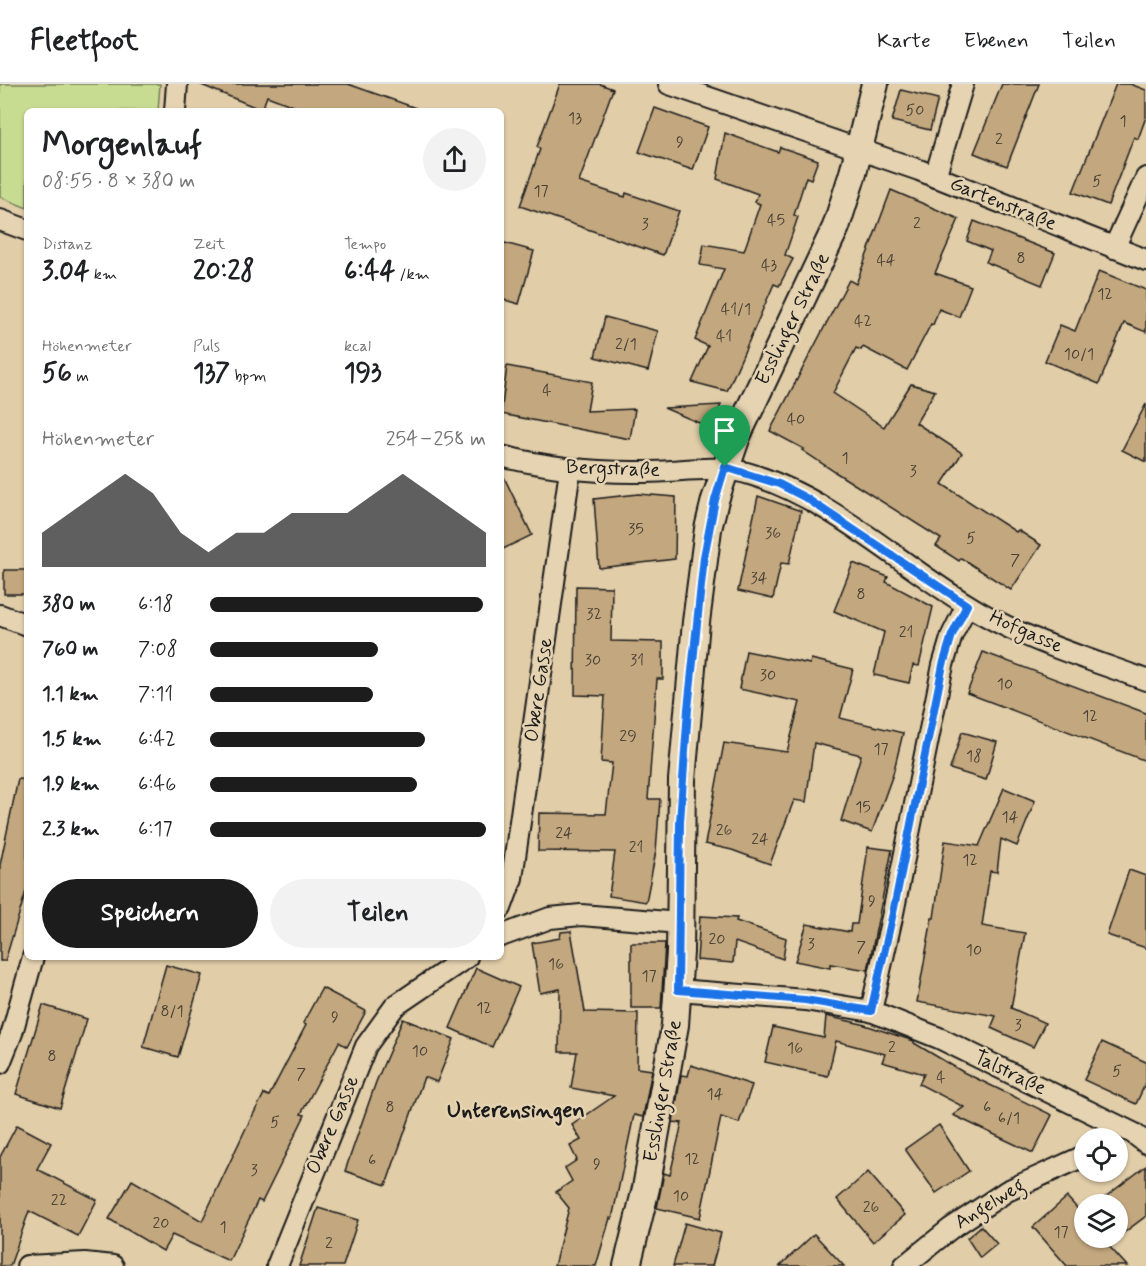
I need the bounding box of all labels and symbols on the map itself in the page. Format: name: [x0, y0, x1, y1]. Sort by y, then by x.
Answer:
house number: 50: [906, 100, 924, 121]
house number: 13: [568, 108, 582, 129]
house number: 1: [1119, 111, 1127, 132]
house number: 2: [995, 129, 1003, 150]
house number: 9: [676, 132, 684, 153]
street label: Gartenstraße: [946, 170, 1061, 238]
house number: 5: [1092, 171, 1102, 192]
house number: 17: [533, 181, 549, 202]
house number: 45: [767, 210, 785, 231]
house number: 2: [913, 213, 921, 234]
house number: 3: [641, 214, 649, 235]
street label: Esslinger Straße: [749, 248, 839, 391]
house number: 8: [1016, 248, 1026, 269]
house number: 44: [876, 250, 896, 271]
house number: 43: [761, 255, 777, 276]
house number: 12: [1097, 284, 1113, 305]
house number: 41/1: [721, 299, 751, 320]
house number: 42: [854, 311, 872, 332]
house number: 41: [716, 326, 732, 347]
house number: 2/1: [615, 334, 637, 355]
house number: 10/1: [1064, 344, 1094, 365]
house number: 4: [542, 380, 552, 401]
pin: [699, 405, 750, 467]
house number: 40: [787, 409, 805, 430]
house number: 1: [841, 448, 849, 469]
street label: Bergstraße: [565, 454, 661, 485]
house number: 3: [909, 461, 917, 482]
house number: 35: [628, 519, 644, 540]
house number: 36: [765, 523, 781, 544]
house number: 5: [966, 528, 976, 549]
house number: 7: [1010, 550, 1020, 571]
house number: 34: [751, 568, 768, 589]
house number: 8: [856, 584, 866, 605]
house number: 32: [586, 604, 602, 625]
street label: Hofgasse: [985, 604, 1067, 661]
house number: 21: [899, 622, 913, 643]
street label: Obere Gasse: [518, 636, 560, 744]
house number: 30: [585, 650, 601, 671]
house number: 31: [630, 650, 644, 671]
house number: 30: [760, 665, 776, 686]
house number: 10: [997, 674, 1013, 695]
house number: 12: [1082, 706, 1098, 727]
house number: 29: [619, 726, 637, 747]
house number: 17: [873, 739, 889, 760]
house number: 18: [966, 746, 982, 767]
house number: 15: [855, 797, 871, 818]
house number: 14: [1002, 807, 1019, 828]
house number: 26: [716, 820, 732, 841]
house number: 24: [555, 823, 573, 844]
house number: 24: [751, 829, 769, 850]
house number: 21: [629, 837, 643, 858]
house number: 12: [962, 850, 978, 871]
house number: 9: [868, 891, 876, 912]
house number: 20: [709, 929, 726, 950]
house number: 3: [807, 934, 815, 955]
house number: 7: [856, 937, 866, 958]
house number: 10: [966, 940, 982, 961]
house number: 16: [548, 954, 564, 975]
house number: 17: [641, 966, 657, 987]
house number: 12: [476, 998, 492, 1019]
house number: 8/1: [160, 1001, 184, 1022]
house number: 9: [331, 1007, 339, 1028]
house number: 3: [1014, 1015, 1022, 1036]
street label: Esslinger Straße: [637, 1018, 691, 1165]
house number: 2: [888, 1037, 896, 1058]
house number: 16: [787, 1038, 803, 1059]
house number: 10: [412, 1041, 428, 1062]
street label: Talstraße: [969, 1044, 1051, 1102]
house number: 8: [47, 1046, 57, 1067]
house number: 5: [1112, 1061, 1122, 1082]
house number: 7: [296, 1064, 306, 1085]
house number: 4: [936, 1067, 946, 1088]
street label: Obere Gasse: [300, 1071, 366, 1179]
house number: 14: [707, 1084, 724, 1105]
house number: 8: [385, 1097, 395, 1118]
district label: Unterensingen: [447, 1097, 585, 1126]
house number: 6: [983, 1097, 991, 1118]
house number: 6/1: [998, 1108, 1020, 1129]
house number: 5: [270, 1112, 280, 1133]
house number: 12: [684, 1149, 700, 1170]
house number: 6: [368, 1150, 376, 1171]
house number: 9: [593, 1154, 601, 1175]
house number: 3: [250, 1160, 258, 1181]
street label: Angelweg: [950, 1172, 1031, 1238]
house number: 10: [673, 1186, 689, 1207]
house number: 22: [51, 1190, 67, 1211]
house number: 26: [863, 1197, 879, 1218]
house number: 20: [153, 1213, 170, 1234]
house number: 1: [219, 1217, 227, 1238]
house number: 17: [1053, 1222, 1069, 1243]
house number: 2: [325, 1233, 333, 1254]

